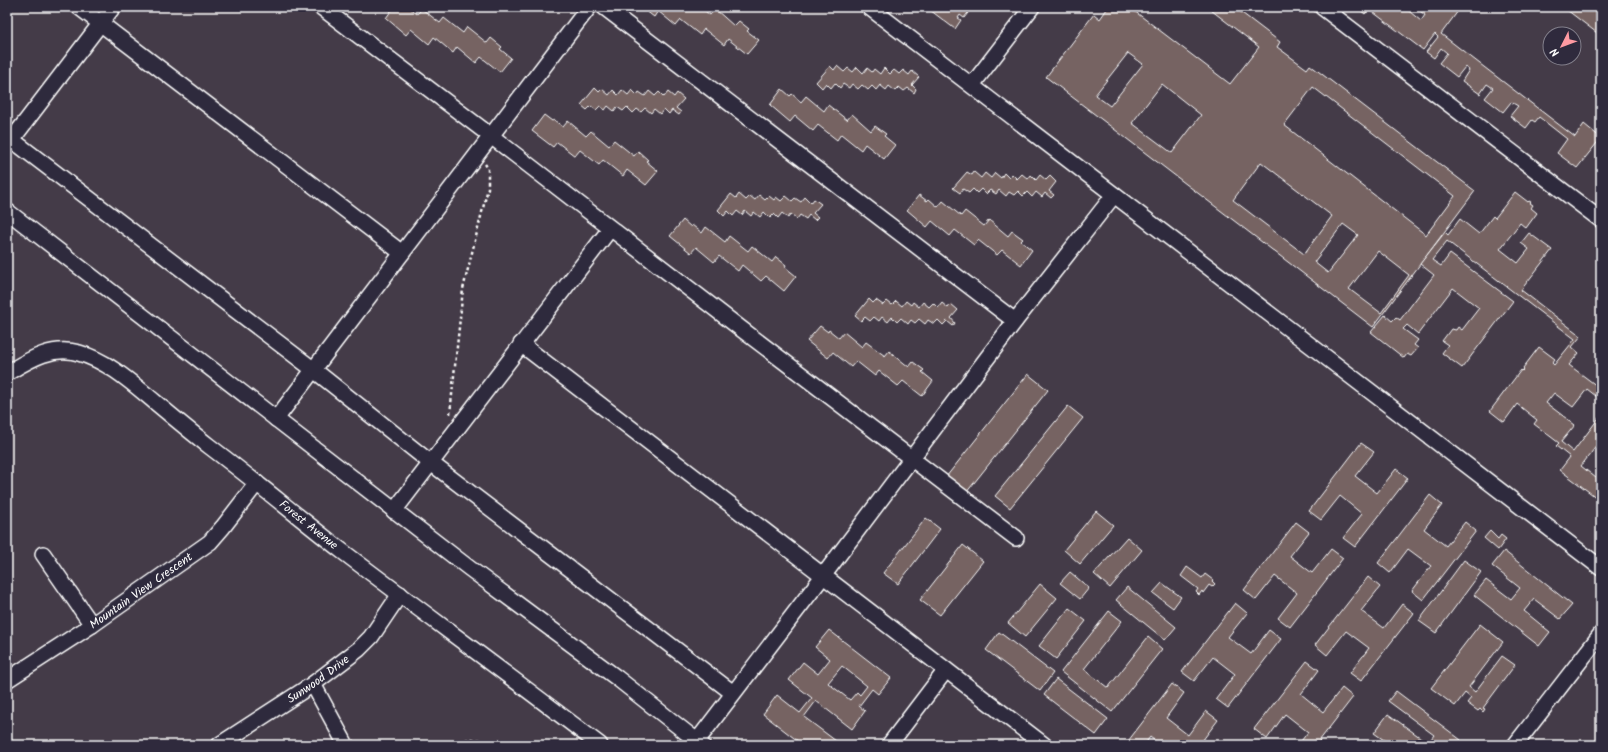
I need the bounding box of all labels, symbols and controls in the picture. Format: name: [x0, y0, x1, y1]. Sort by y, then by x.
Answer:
north arrow: [1542, 26, 1582, 66]
text: N: [1546, 43, 1564, 61]
street label: Forest Avenue: [275, 495, 343, 555]
street label: Mountain View Crescent: [86, 548, 197, 634]
street label: Sunwood Drive: [283, 650, 354, 709]

